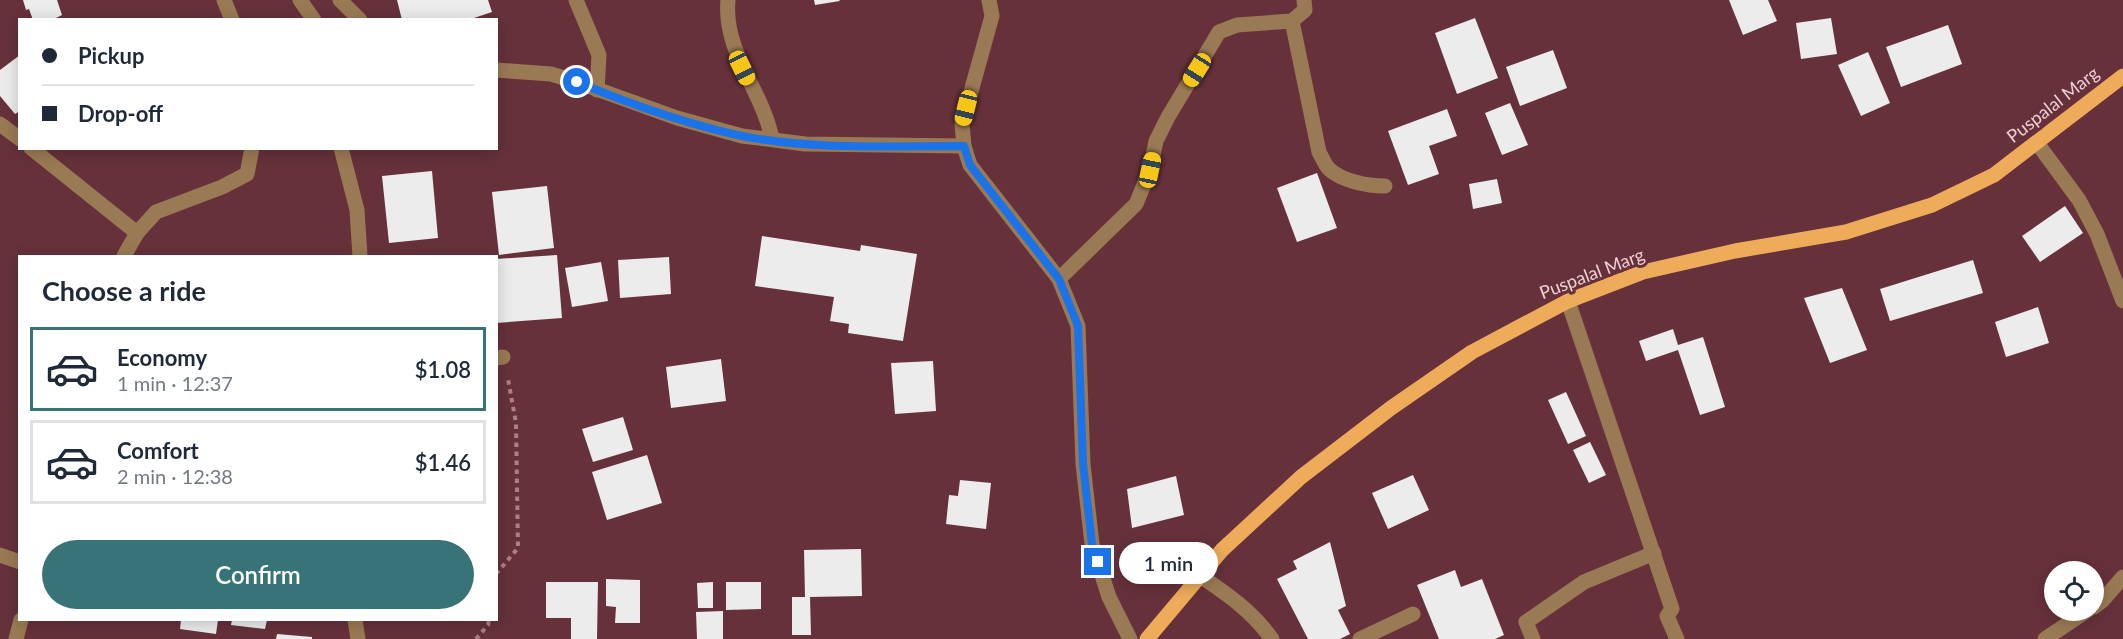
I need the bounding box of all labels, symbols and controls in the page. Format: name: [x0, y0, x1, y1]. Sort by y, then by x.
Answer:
text: Pickup: [78, 42, 144, 69]
car: [726, 48, 758, 88]
car: [1180, 50, 1214, 90]
street label: Puspalal Marg: [2002, 61, 2103, 147]
route start: [563, 68, 590, 95]
car: [953, 88, 979, 128]
text: Drop-off: [78, 100, 163, 127]
car: [1137, 151, 1163, 189]
street label: Puspalal Marg: [1536, 243, 1647, 303]
text: Choose a ride: [42, 274, 206, 307]
icon: car: [45, 342, 99, 396]
text: Economy: [117, 344, 207, 371]
text: $1.08: [415, 356, 471, 383]
text: 1 min · 12:37: [117, 371, 233, 395]
icon: car: [45, 435, 99, 489]
text: Comfort: [117, 437, 199, 464]
text: $1.46: [415, 449, 471, 476]
text: 2 min · 12:38: [117, 464, 233, 488]
button: Confirm: [42, 540, 474, 609]
callout: 1 min: [1119, 541, 1218, 583]
route end: [1084, 548, 1111, 575]
text: 1 min: [1144, 551, 1193, 575]
map controls: [2044, 561, 2104, 621]
button: locate: [2044, 561, 2104, 621]

